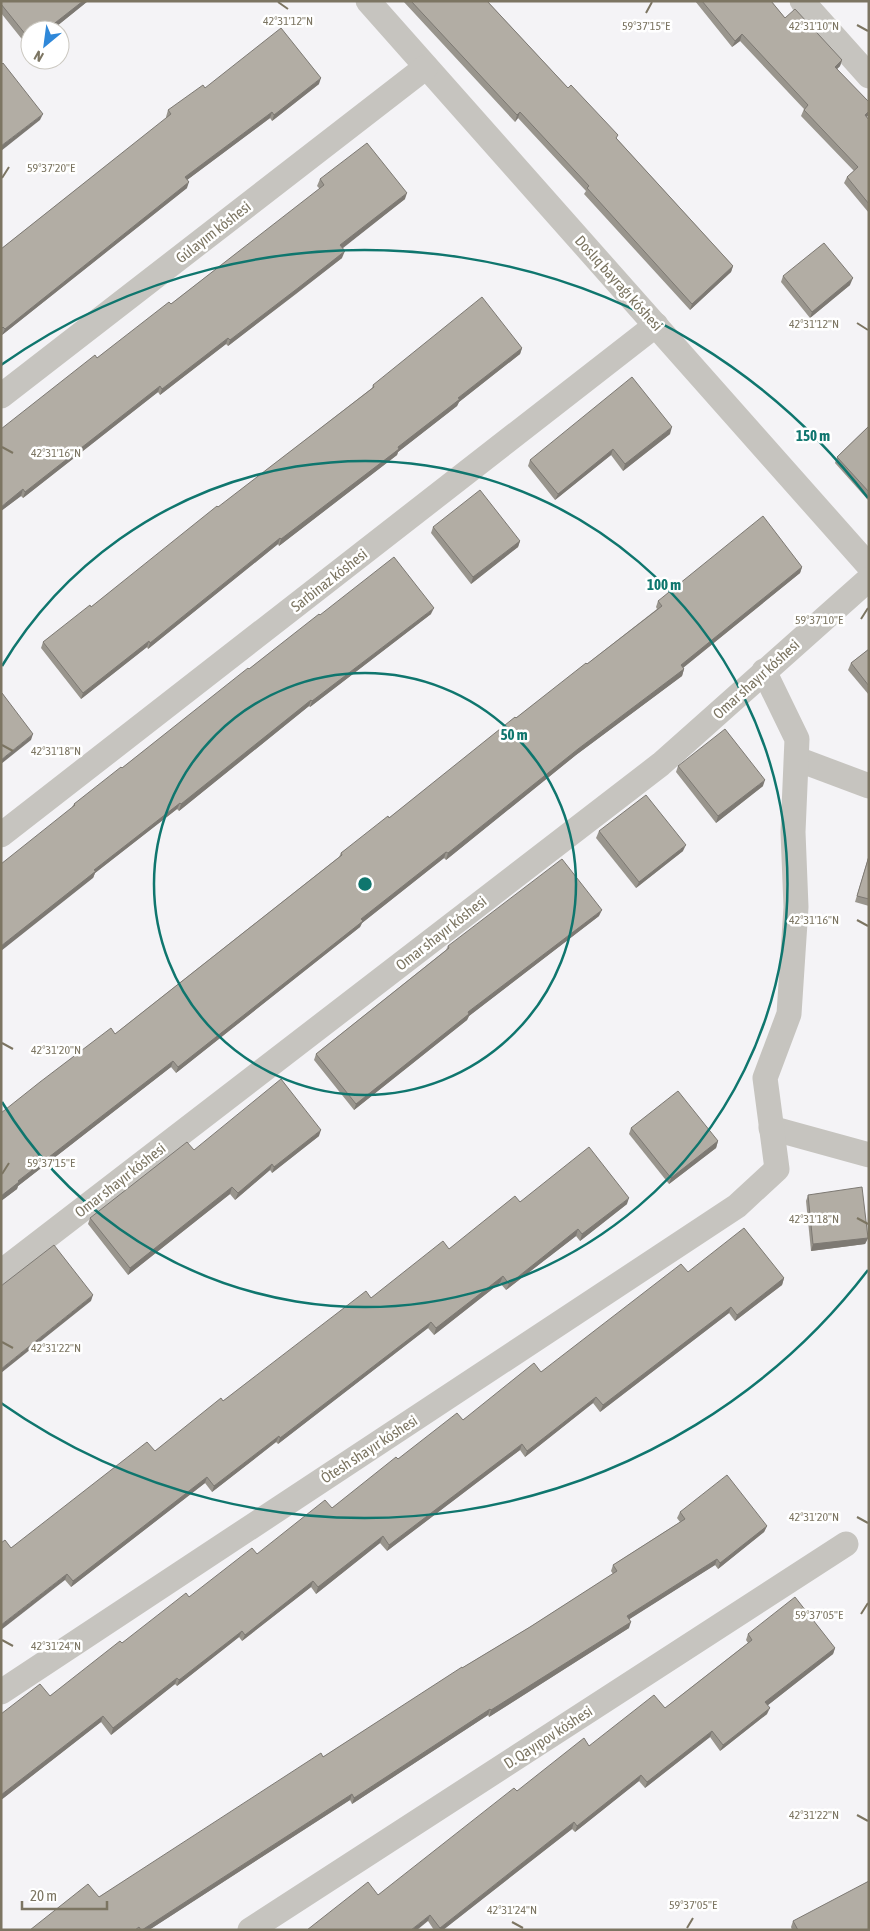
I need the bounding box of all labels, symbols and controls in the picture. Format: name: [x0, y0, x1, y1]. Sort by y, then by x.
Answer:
text: 42°31'12"N: [263, 14, 313, 28]
text: 59°37'15"E: [622, 19, 670, 33]
text: 42°31'10"N: [789, 19, 839, 33]
north arrow: [20, 20, 70, 70]
text: N: [31, 47, 46, 65]
text: 59°37'20"E: [27, 161, 75, 175]
street label: Gúlayım kóshesi: [172, 198, 254, 266]
street label: Doslıq bayraǵı kóshesi: [572, 232, 666, 334]
text: 42°31'12"N: [789, 317, 839, 331]
text: 150 m: [796, 427, 830, 444]
text: 42°31'16"N: [31, 446, 81, 460]
street label: Sarbinaz kóshesi: [288, 545, 370, 615]
text: 100 m: [647, 576, 681, 593]
text: 59°37'10"E: [795, 613, 843, 627]
street label: Omar shayır kóshesi: [709, 636, 803, 722]
text: 50 m: [501, 726, 528, 743]
text: 42°31'18"N: [31, 744, 81, 758]
centre of rings: [356, 875, 374, 893]
street label: Omar shayır kóshesi: [392, 892, 490, 974]
text: 42°31'16"N: [789, 913, 839, 927]
text: 42°31'20"N: [31, 1043, 81, 1057]
street label: Omar shayır kóshesi: [71, 1139, 169, 1221]
text: 59°37'15"E: [27, 1156, 75, 1170]
text: 42°31'18"N: [789, 1212, 839, 1226]
text: 42°31'22"N: [31, 1341, 81, 1355]
street label: Ótesh shayır kóshesi: [318, 1412, 420, 1486]
text: 42°31'20"N: [789, 1510, 839, 1524]
text: 59°37'05"E: [795, 1608, 843, 1622]
text: 42°31'24"N: [31, 1639, 81, 1653]
street label: D. Qayıpov kóshesi: [501, 1702, 595, 1772]
text: 42°31'22"N: [789, 1808, 839, 1822]
scale bar: [22, 1878, 108, 1910]
text: 20 m: [30, 1887, 57, 1904]
text: 59°37'05"E: [669, 1898, 717, 1912]
text: 42°31'24"N: [487, 1903, 537, 1917]

